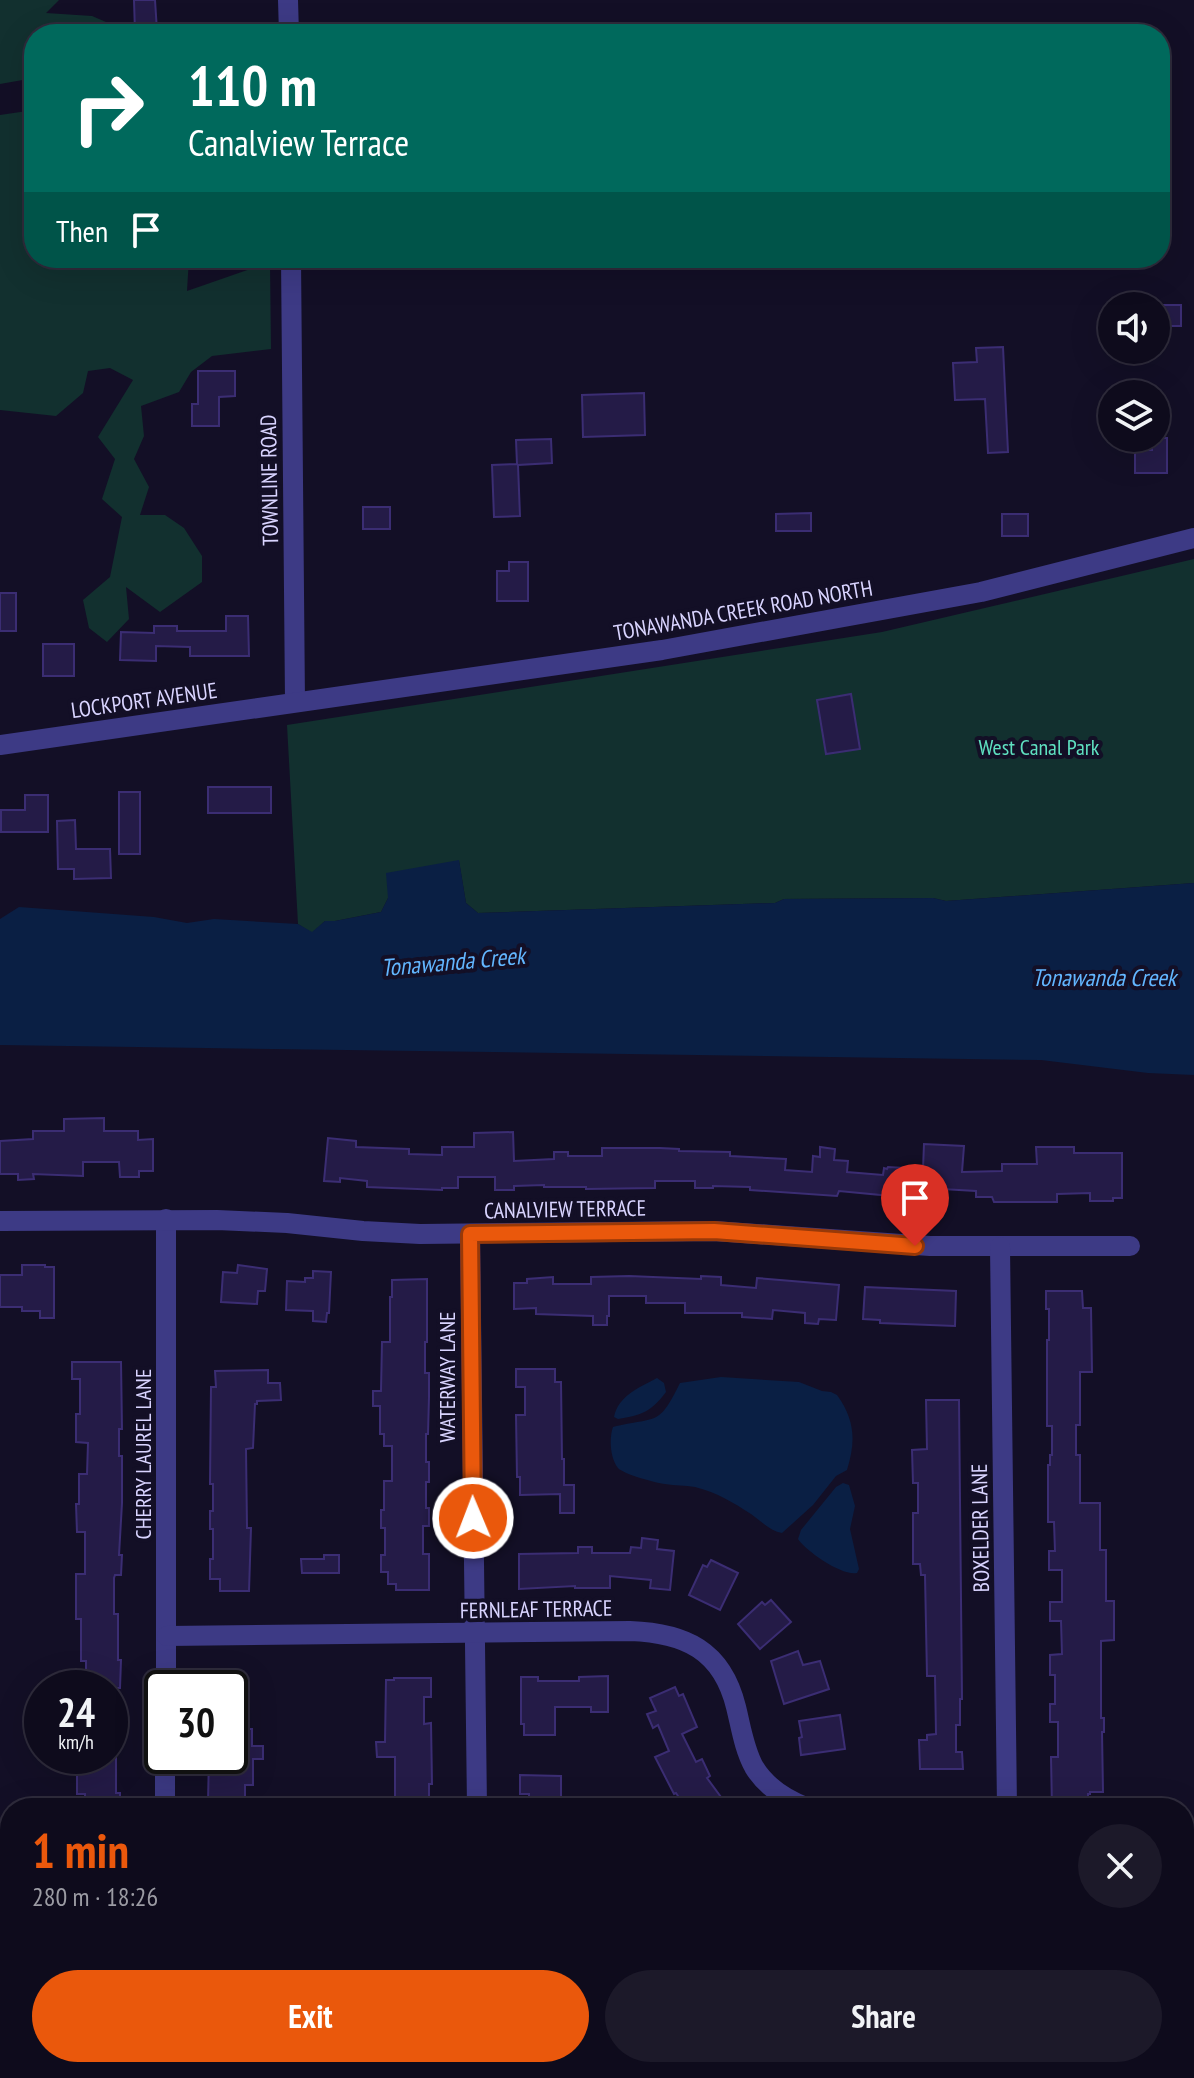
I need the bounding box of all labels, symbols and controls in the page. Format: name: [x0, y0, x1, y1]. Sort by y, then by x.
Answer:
text: 110 m: [188, 49, 317, 121]
icon: right: [56, 56, 160, 160]
text: Canalview Terrace: [188, 119, 409, 166]
icon: arrive: [124, 208, 168, 252]
text: Then: [56, 211, 108, 250]
map controls: [1098, 292, 1170, 452]
button: sound: [1098, 292, 1170, 364]
button: layers: [1098, 380, 1170, 452]
street label: TOWNLINE ROAD: [254, 414, 284, 546]
street label: TONAWANDA CREEK ROAD NORTH: [611, 573, 875, 647]
street label: LOCKPORT AVENUE: [69, 676, 219, 724]
park label: West Canal Park: [979, 733, 1100, 761]
water label: Tonawanda Creek: [380, 940, 529, 983]
water label: Tonawanda Creek: [1032, 962, 1179, 993]
pin: [881, 1164, 949, 1246]
icon: arrive: [893, 1176, 937, 1220]
street label: CANALVIEW TERRACE: [484, 1194, 646, 1224]
street label: WATERWAY LANE: [433, 1311, 461, 1443]
street label: CHERRY LAUREL LANE: [129, 1369, 157, 1539]
street label: BOXELDER LANE: [965, 1463, 995, 1593]
position arrow: [431, 1476, 515, 1560]
street label: FERNLEAF TERRACE: [460, 1594, 612, 1624]
speed limit sign: 30: [144, 1670, 248, 1774]
text: 24: [57, 1686, 95, 1738]
text: km/h: [58, 1729, 94, 1755]
text: 1 min: [32, 1819, 129, 1881]
button: close: [1078, 1824, 1162, 1908]
text: 280 m · 18:26: [32, 1880, 158, 1913]
button: Exit: [32, 1970, 589, 2062]
button: Share: [605, 1970, 1162, 2062]

